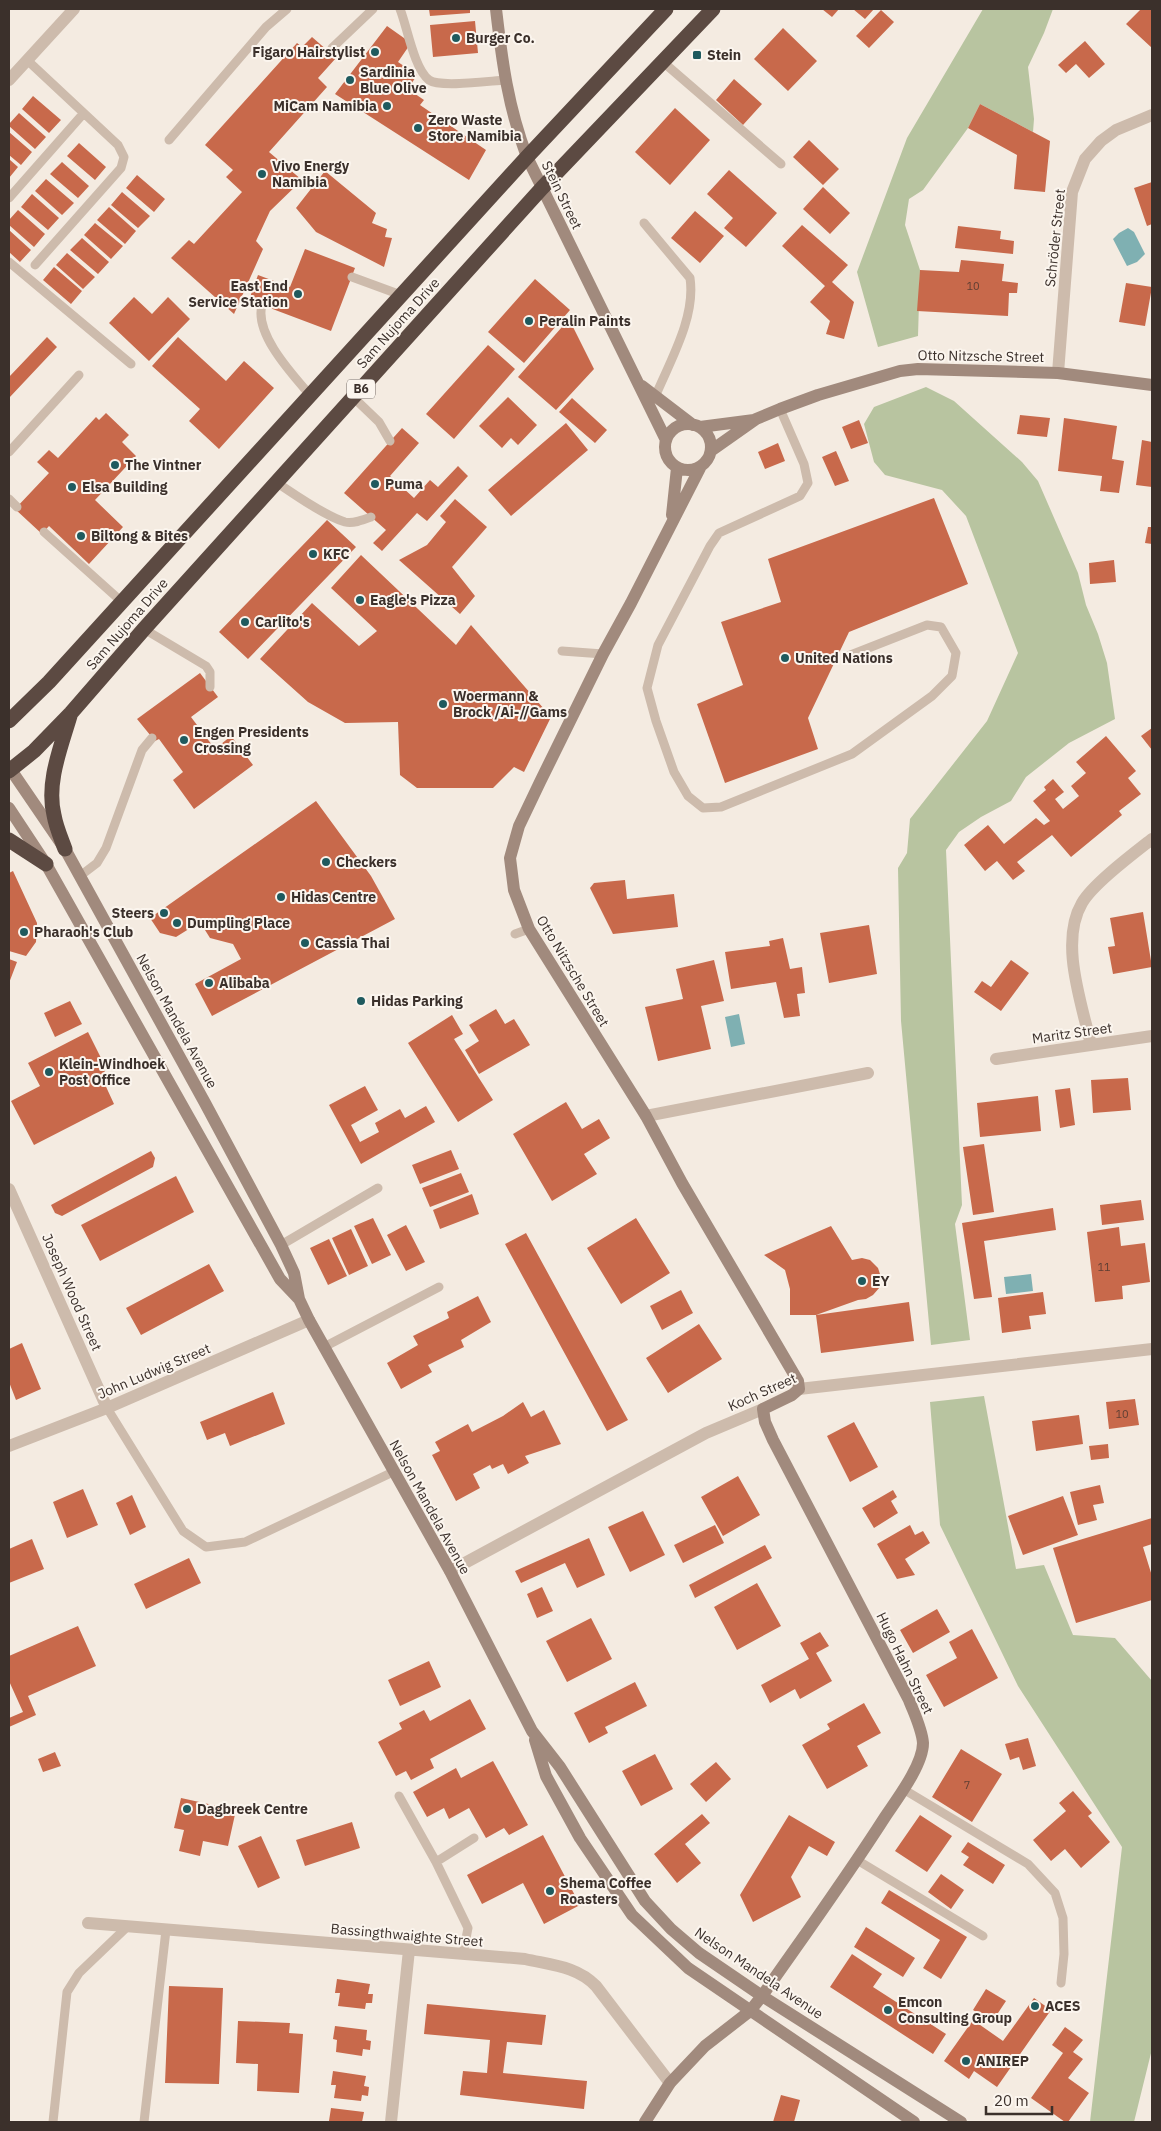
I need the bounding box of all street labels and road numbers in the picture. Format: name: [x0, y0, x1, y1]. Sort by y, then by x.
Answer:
street label: Stein Street: [538, 158, 586, 232]
street label: Schröder Street: [1041, 188, 1069, 288]
street label: Sam Nujoma Drive: [353, 274, 444, 372]
street label: Otto Nitzsche Street: [917, 346, 1045, 366]
road number: B6: [347, 379, 375, 398]
street label: Sam Nujoma Drive: [82, 574, 172, 674]
street label: Otto Nitzsche Street: [533, 912, 613, 1030]
street label: Nelson Mandela Avenue: [132, 950, 222, 1092]
street label: Maritz Street: [1031, 1018, 1113, 1048]
street label: Joseph Wood Street: [38, 1230, 106, 1354]
street label: John Ludwig Street: [95, 1339, 213, 1403]
street label: Koch Street: [725, 1369, 799, 1415]
street label: Nelson Mandela Avenue: [385, 1436, 475, 1578]
street label: Hugo Hahn Street: [873, 1609, 938, 1717]
street label: Bassingthwaighte Street: [330, 1919, 484, 1951]
street label: Nelson Mandela Avenue: [691, 1923, 827, 2023]

